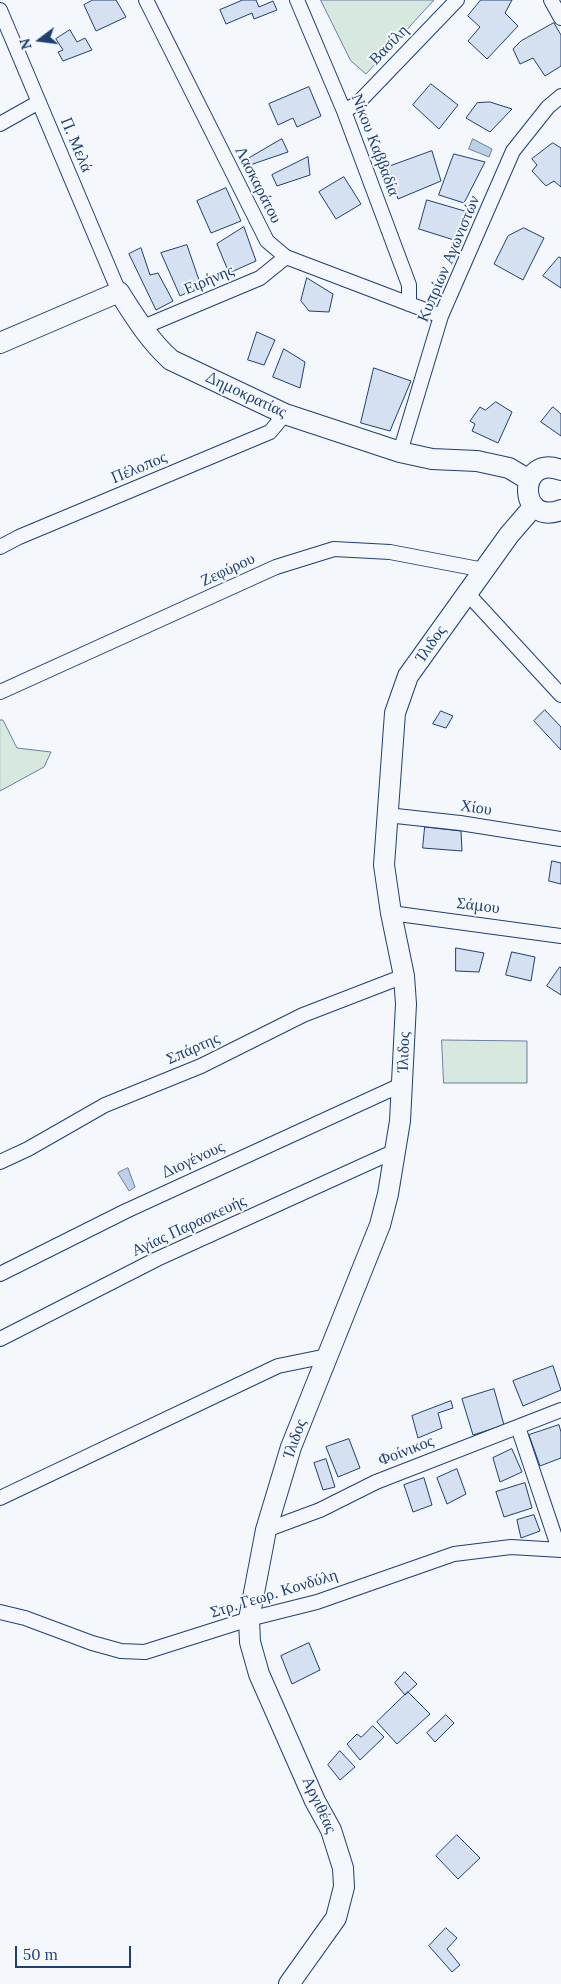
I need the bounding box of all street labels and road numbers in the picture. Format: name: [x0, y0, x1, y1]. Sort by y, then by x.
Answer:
street label: Βασίλη: [365, 21, 413, 69]
street label: Νίκου Καββαδία: [347, 91, 403, 199]
street label: Π. Μελά: [56, 115, 96, 175]
street label: Λασκαράτου: [230, 143, 286, 227]
street label: Κυπρίων Αγωνιστών: [414, 193, 484, 325]
street label: Ειρήνης: [181, 261, 237, 299]
street label: Δημοκρατίας: [202, 368, 290, 422]
street label: Πέλοπος: [108, 448, 170, 488]
street label: Ζεφύρου: [198, 549, 258, 591]
street label: Ίλιδος: [412, 622, 450, 666]
street label: Χίου: [459, 796, 493, 820]
street label: Σάμου: [455, 894, 501, 918]
street label: Σπάρτης: [163, 1029, 223, 1069]
street label: Ίλιδος: [394, 1032, 414, 1072]
street label: Διογένους: [159, 1137, 227, 1183]
street label: Αγίας Παρασκευής: [129, 1191, 249, 1261]
street label: Ίλιδος: [279, 1417, 311, 1461]
street label: Φοίνικος: [376, 1432, 436, 1470]
street label: Στρ. Γεωρ. Κονδύλη: [208, 1566, 340, 1622]
street label: Αργιθέας: [298, 1774, 340, 1836]

